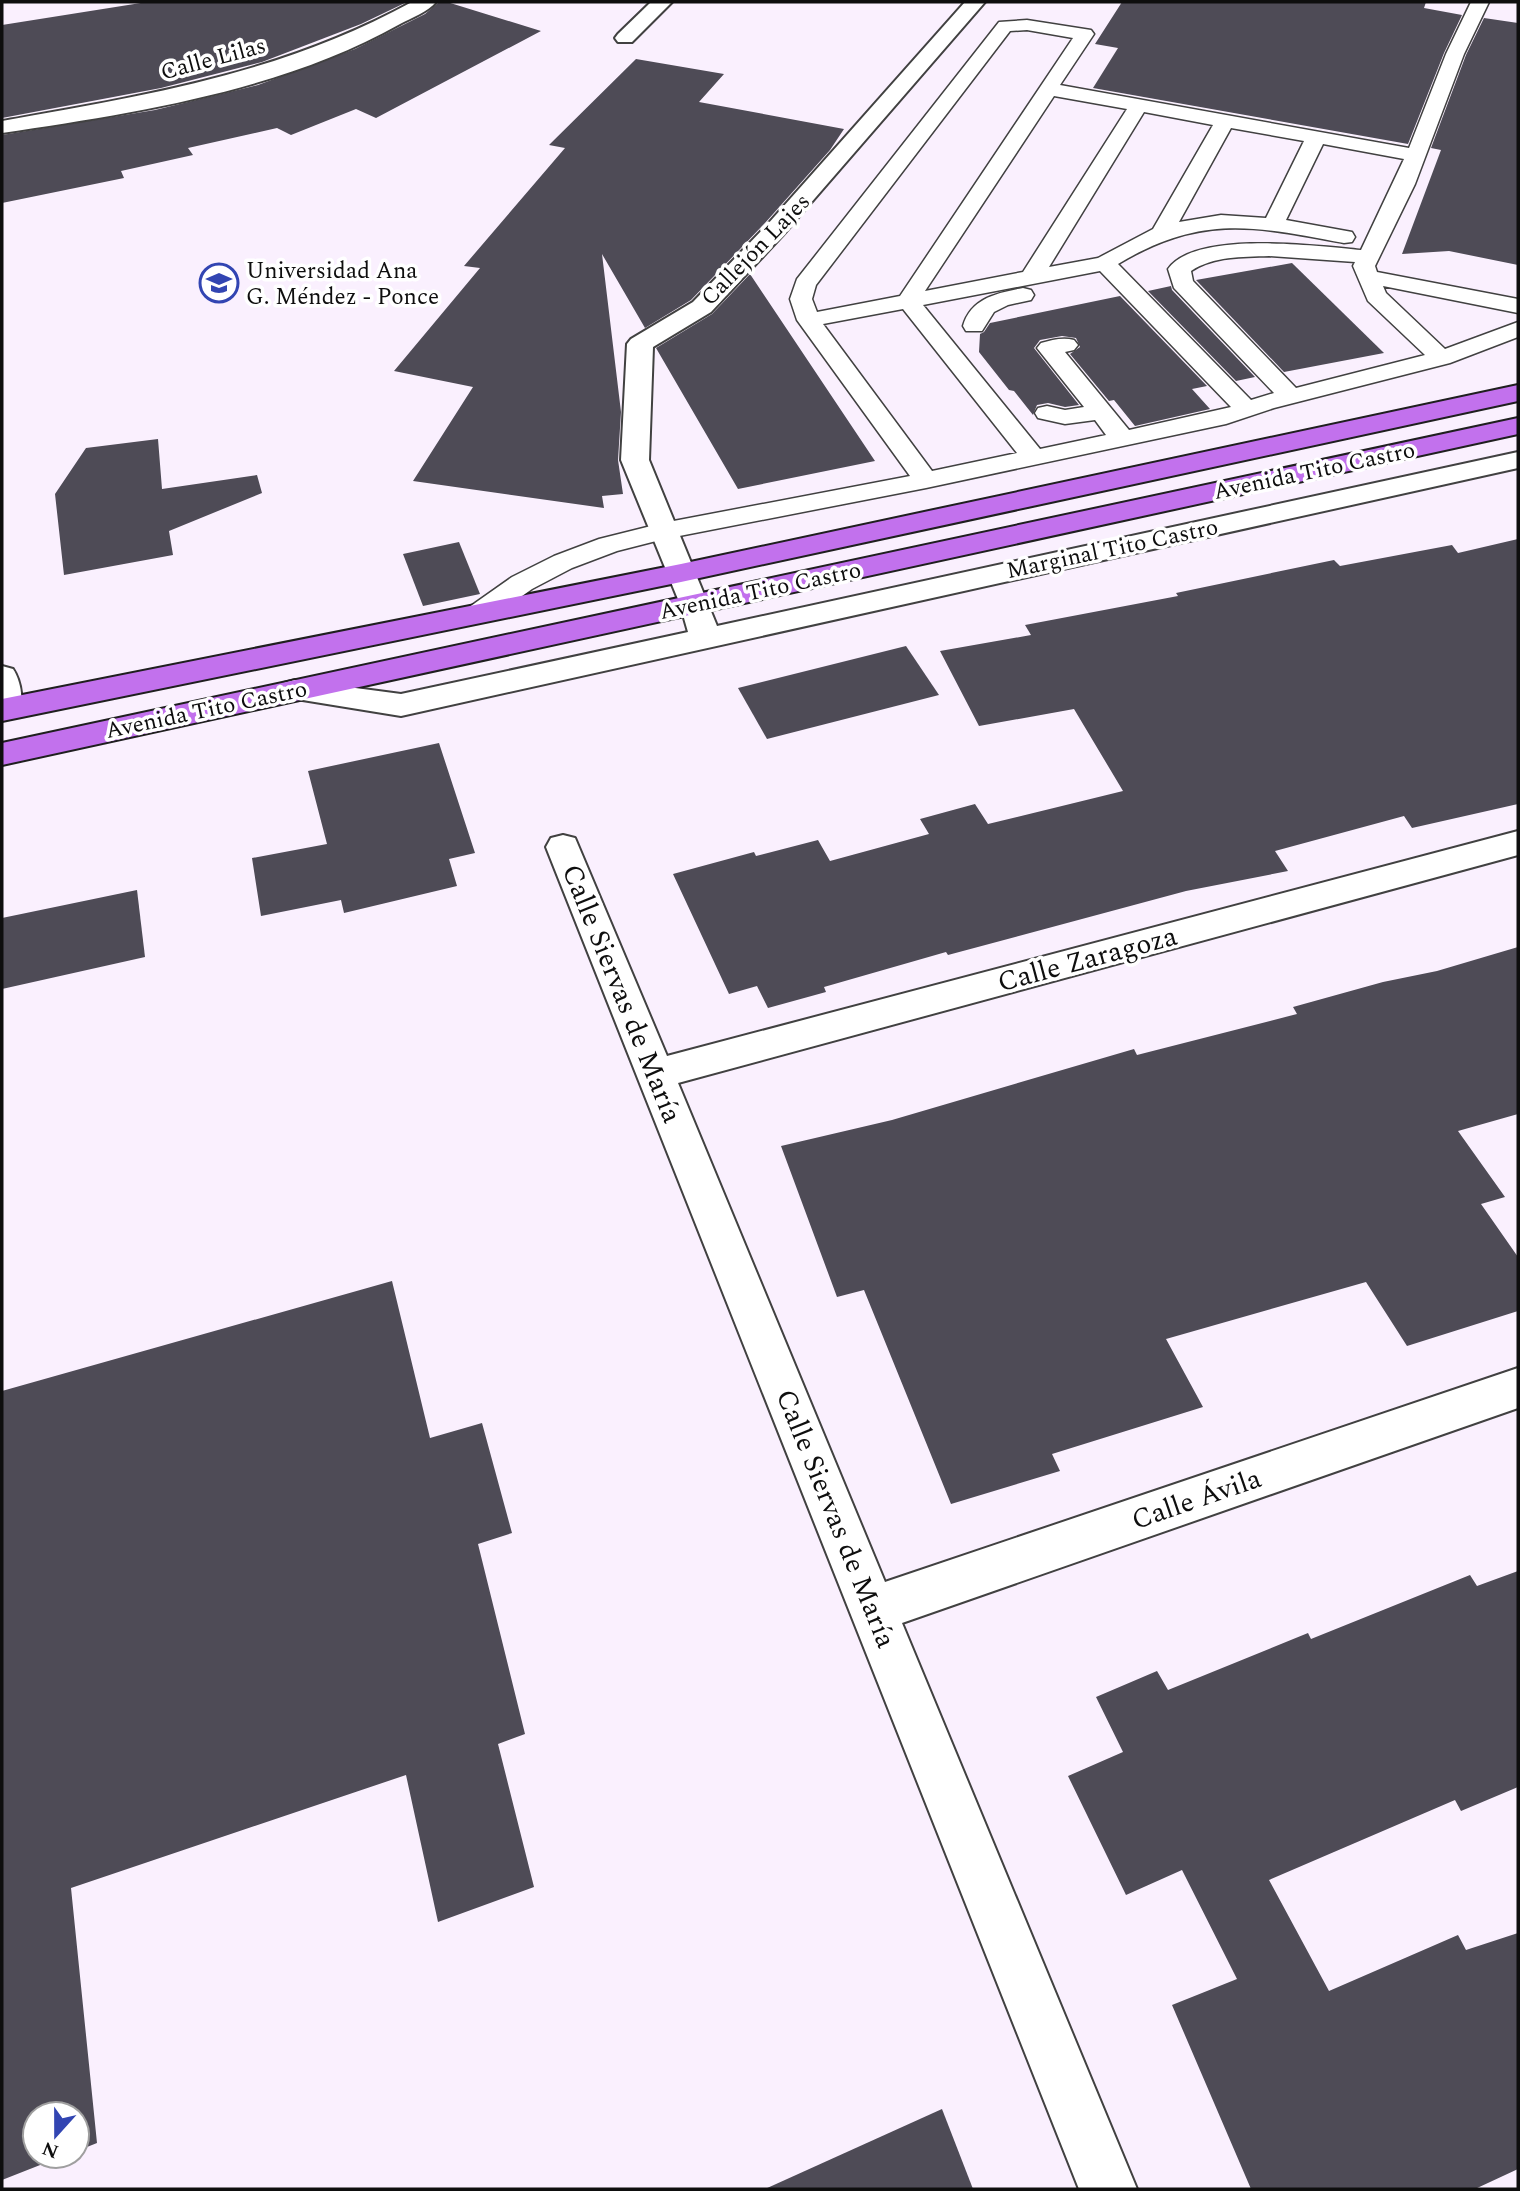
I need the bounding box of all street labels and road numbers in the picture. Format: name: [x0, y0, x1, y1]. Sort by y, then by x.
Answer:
street label: Calle Lilas: [157, 29, 270, 90]
street label: Callejón Lajes: [693, 186, 819, 314]
street label: Avenida Tito Castro: [1210, 433, 1418, 510]
street label: Marginal Tito Castro: [1003, 510, 1221, 589]
street label: Avenida Tito Castro: [656, 553, 864, 630]
street label: Avenida Tito Castro: [102, 672, 310, 749]
street label: Calle Siervas de María: [550, 858, 693, 1130]
street label: Calle Zaragoza: [993, 915, 1182, 1004]
street label: Calle Siervas de María: [764, 1383, 907, 1655]
street label: Calle Ávila: [1126, 1457, 1268, 1542]

